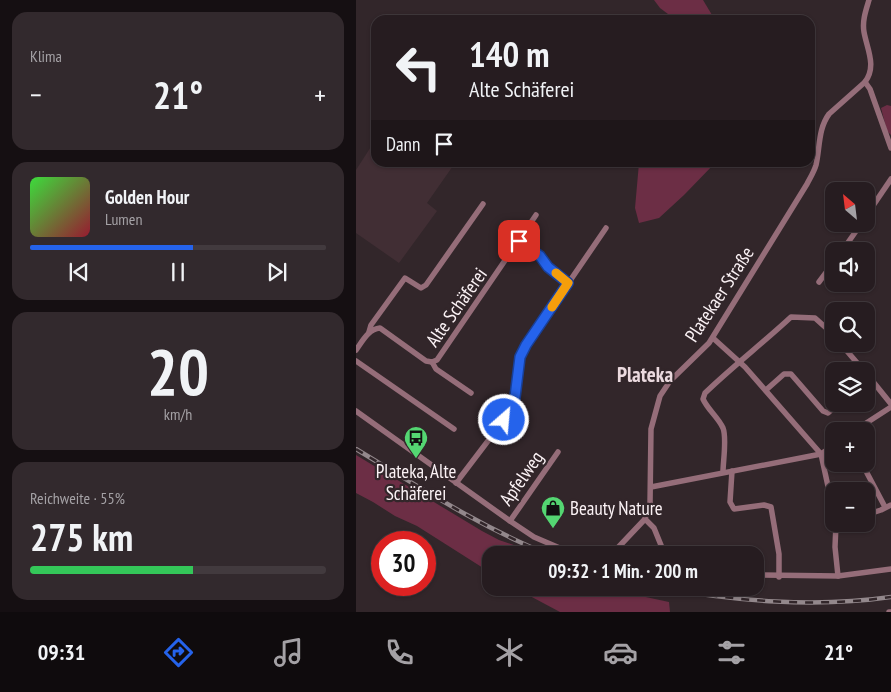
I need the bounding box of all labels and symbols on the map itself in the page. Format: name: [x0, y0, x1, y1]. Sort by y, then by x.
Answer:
north arrow: [825, 182, 875, 232]
pin: [498, 220, 540, 262]
street label: Platekaer Straße: [679, 242, 759, 346]
street label: Alte Schäferei: [420, 263, 492, 351]
district label: Plateka: [617, 361, 673, 388]
position arrow: [477, 393, 529, 445]
bus stop icon: Plateka, Alte Schäferei: [403, 425, 429, 459]
street label: Apfelweg: [494, 446, 548, 510]
place label: Plateka, Alte Schäferei: [376, 459, 456, 505]
shop icon: Beauty Nature: [540, 495, 566, 529]
place label: Beauty Nature: [570, 496, 663, 520]
speed limit sign: 30: [371, 531, 436, 596]

